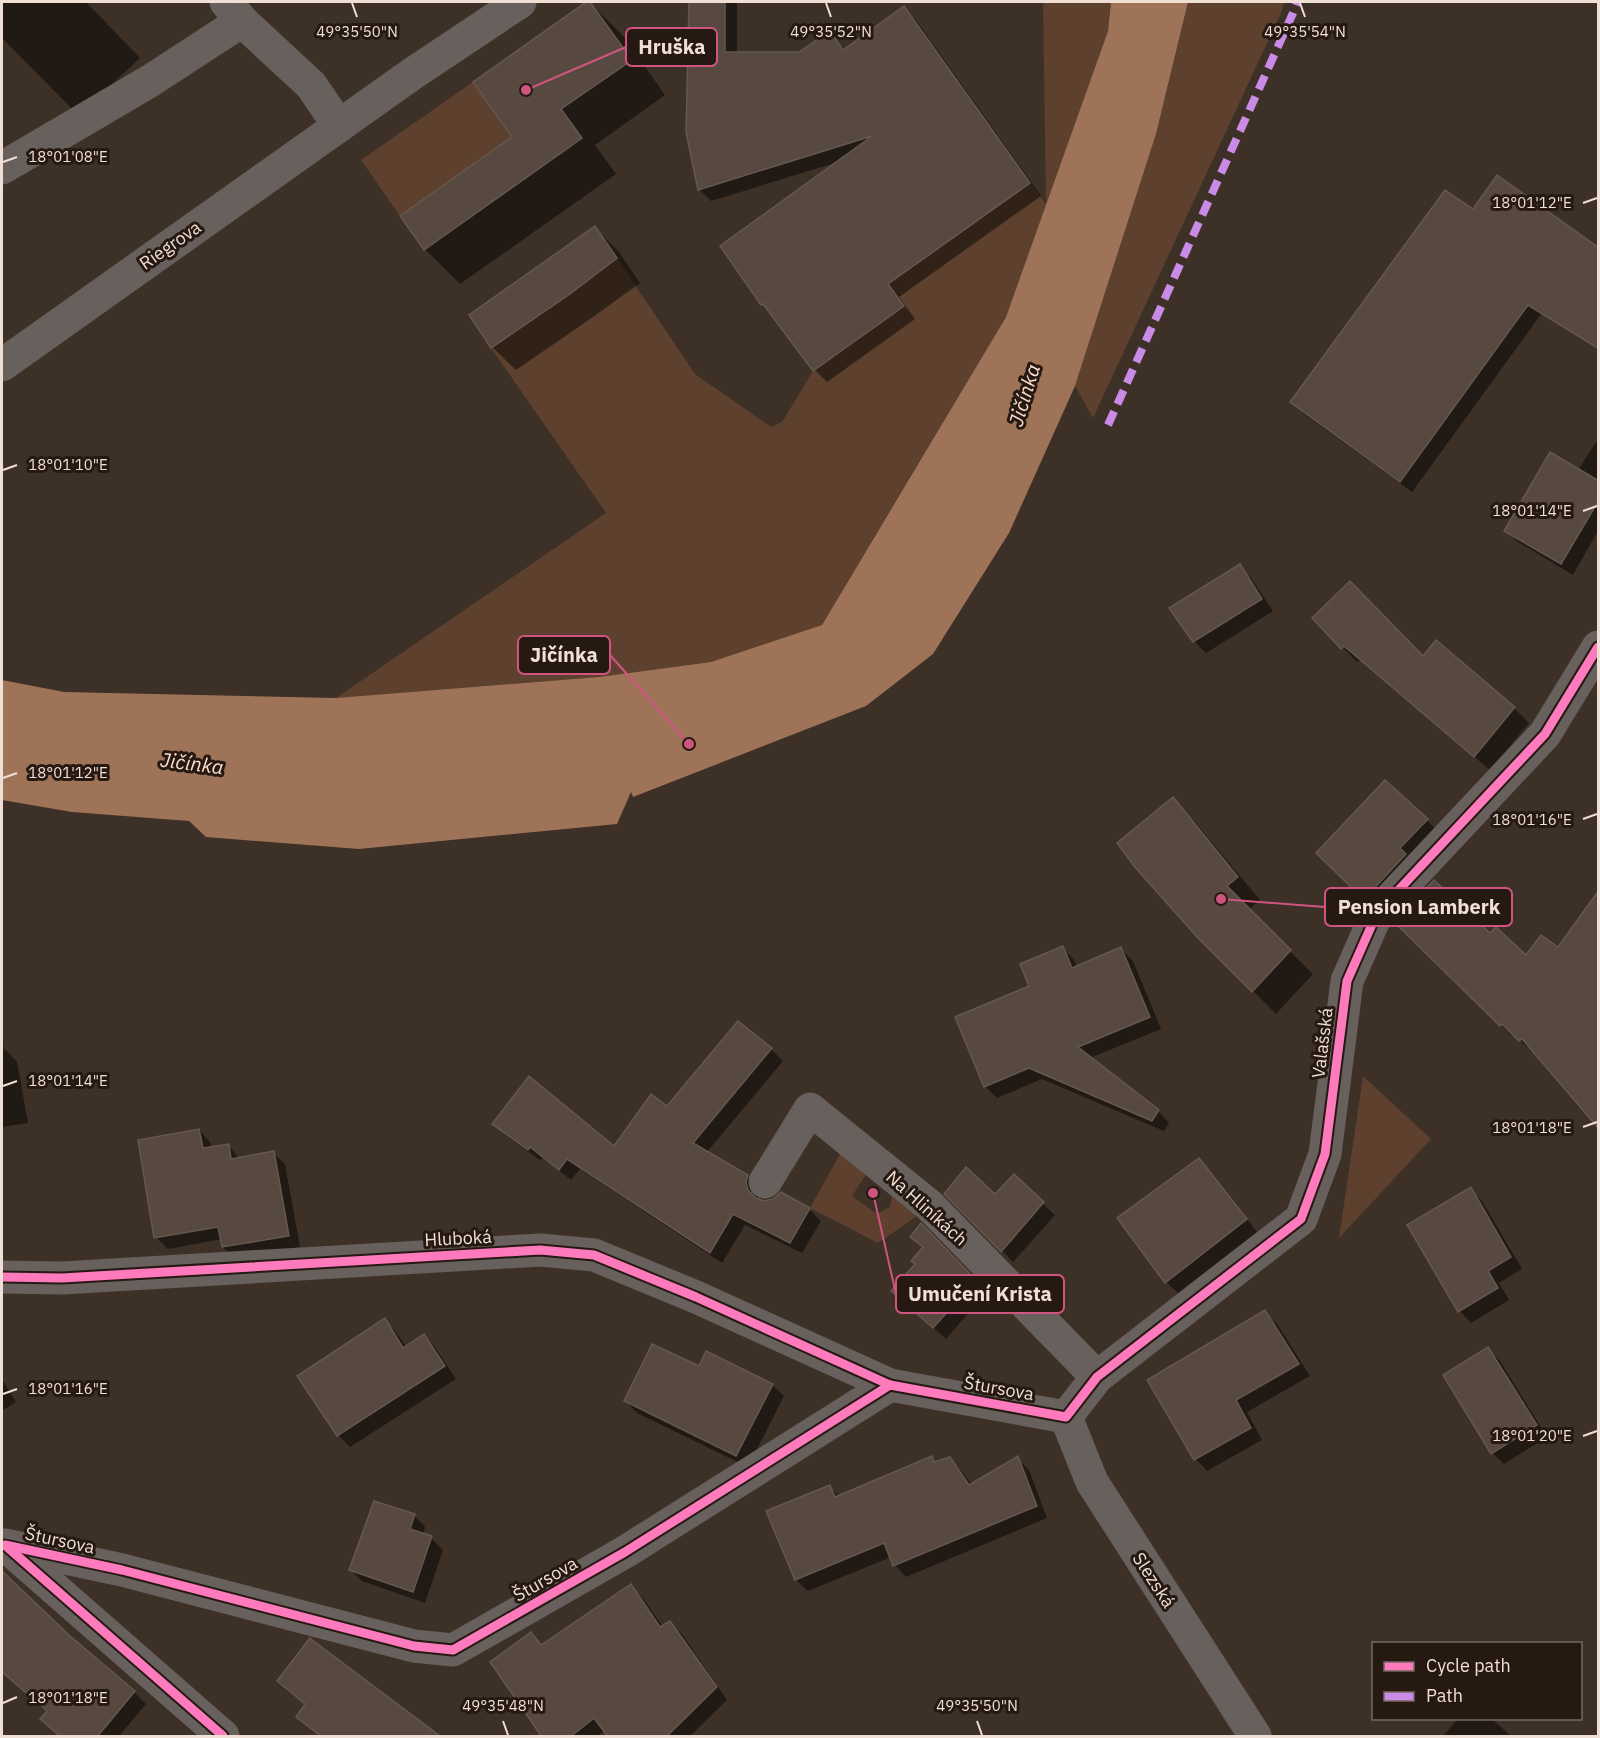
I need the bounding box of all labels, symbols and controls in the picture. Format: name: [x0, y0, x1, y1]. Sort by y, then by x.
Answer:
text: 49°35'50"N: [316, 22, 398, 41]
text: 49°35'52"N: [790, 22, 872, 41]
text: 49°35'54"N: [1264, 22, 1346, 41]
callout: Hruška: [626, 28, 717, 66]
text: Hruška: [638, 33, 706, 60]
text: 18°01'08"E: [28, 147, 108, 166]
text: 18°01'12"E: [1492, 193, 1572, 212]
street label: Riegrova: [135, 215, 206, 275]
water label: Jičínka: [1002, 361, 1046, 429]
text: 18°01'10"E: [28, 455, 108, 474]
text: 18°01'14"E: [1492, 501, 1572, 520]
callout: Jičínka: [518, 636, 610, 674]
text: Jičínka: [530, 641, 598, 668]
water label: Jičínka: [159, 746, 225, 780]
text: 18°01'12"E: [28, 763, 108, 782]
text: 18°01'16"E: [1492, 810, 1572, 829]
callout: Pension Lamberk: [1325, 888, 1512, 926]
text: Pension Lamberk: [1338, 893, 1501, 920]
street label: Valašská: [1306, 1006, 1338, 1080]
text: 18°01'14"E: [28, 1071, 108, 1090]
text: 18°01'18"E: [1492, 1118, 1572, 1137]
street label: Na Hliníkách: [882, 1165, 972, 1251]
street label: Hluboká: [424, 1225, 493, 1251]
callout: Umučení Krista: [896, 1275, 1064, 1313]
text: Umučení Krista: [908, 1280, 1052, 1307]
street label: Štursova: [962, 1370, 1036, 1406]
text: 18°01'16"E: [28, 1379, 108, 1398]
text: 18°01'20"E: [1492, 1426, 1572, 1445]
street label: Štursova: [23, 1520, 98, 1559]
street label: Slezská: [1128, 1548, 1181, 1612]
street label: Štursova: [508, 1550, 582, 1607]
legend: [1372, 1642, 1582, 1720]
text: Cycle path: [1426, 1654, 1511, 1677]
text: Path: [1426, 1684, 1463, 1707]
text: 18°01'18"E: [28, 1688, 108, 1707]
text: 49°35'48"N: [462, 1696, 544, 1715]
text: 49°35'50"N: [936, 1696, 1018, 1715]

